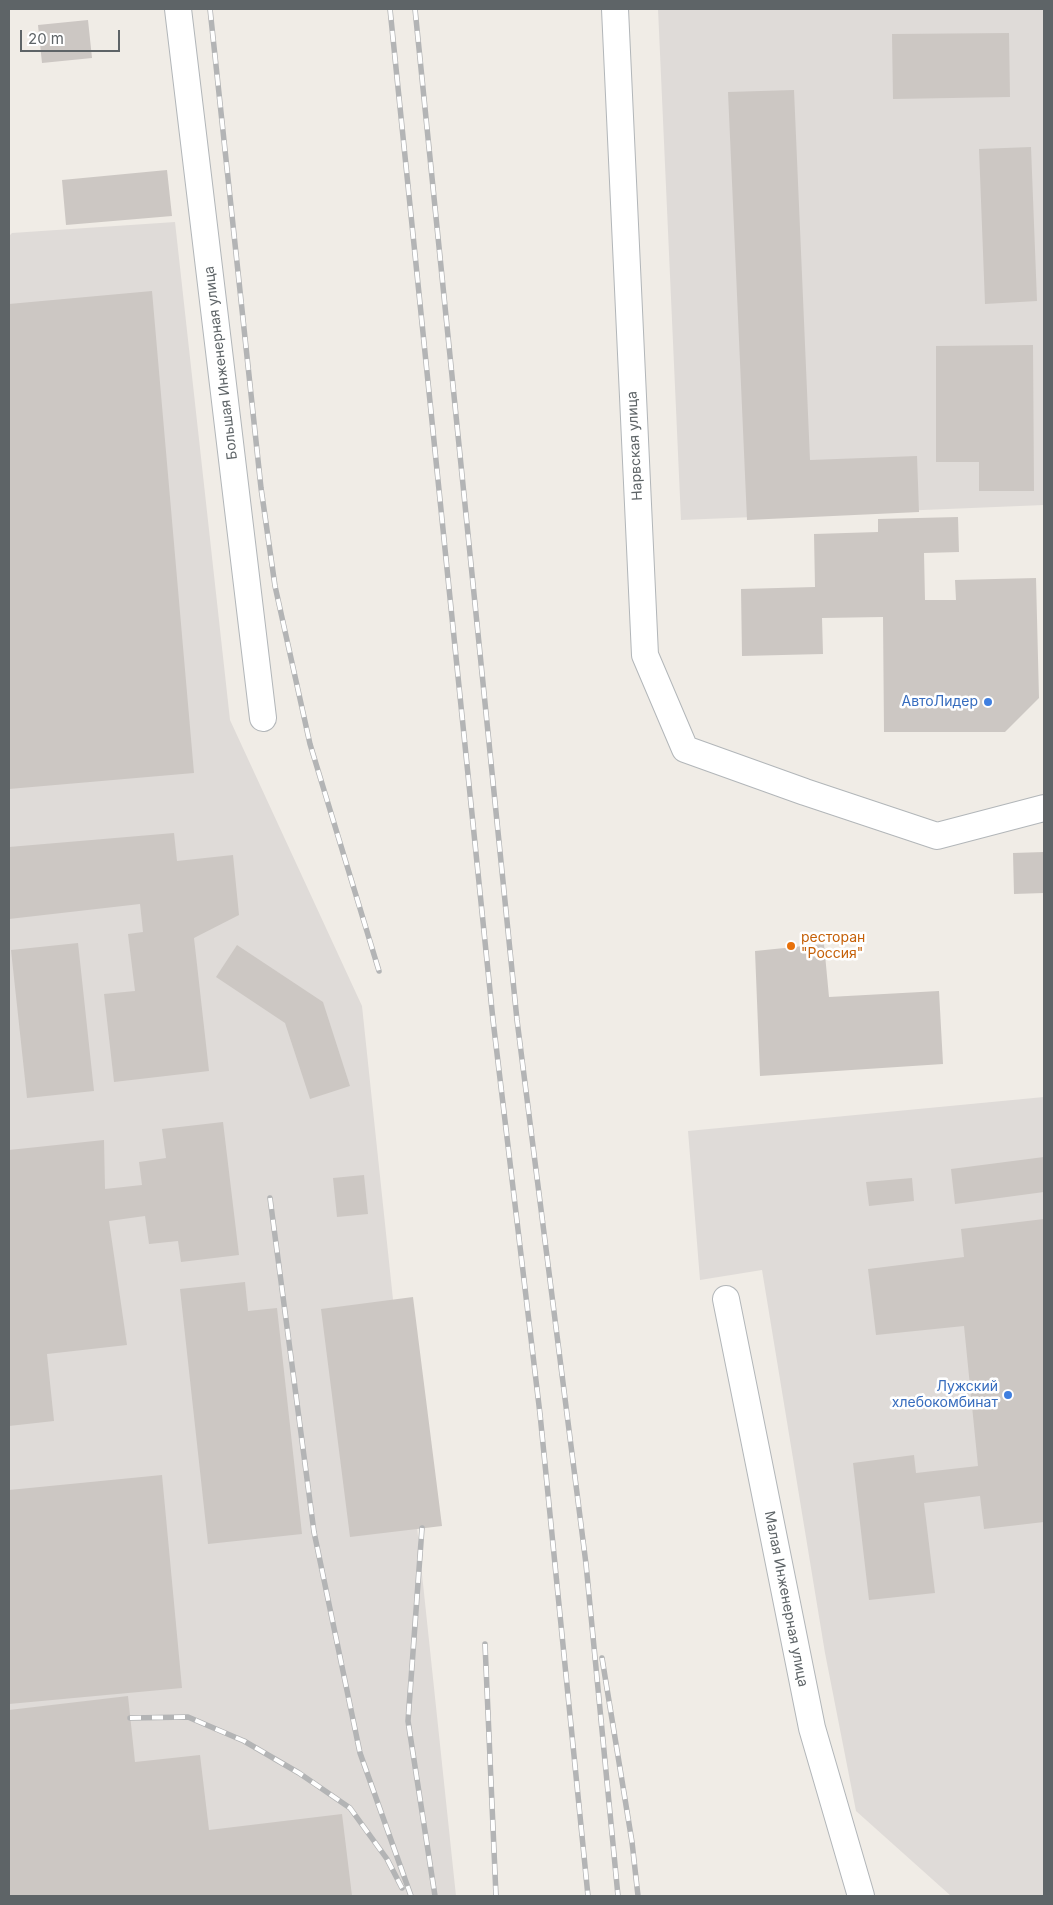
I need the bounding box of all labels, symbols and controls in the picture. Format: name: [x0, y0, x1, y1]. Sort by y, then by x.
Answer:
scale bar: [22, 20, 122, 52]
text: 20 m: [28, 29, 64, 48]
street label: Большая Инженерная улица: [201, 265, 241, 461]
street label: Нарвская улица: [624, 391, 646, 501]
place label: АвтоЛидер: [901, 694, 978, 710]
marker: АвтоЛидер: [982, 696, 994, 708]
place label: ресторан "Россия": [801, 930, 865, 962]
marker: ресторан "Россия": [785, 940, 797, 952]
place label: Лужский хлебокомбинат: [892, 1379, 998, 1411]
marker: Лужский хлебокомбинат: [1002, 1389, 1014, 1401]
street label: Малая Инженерная улица: [761, 1510, 811, 1688]

